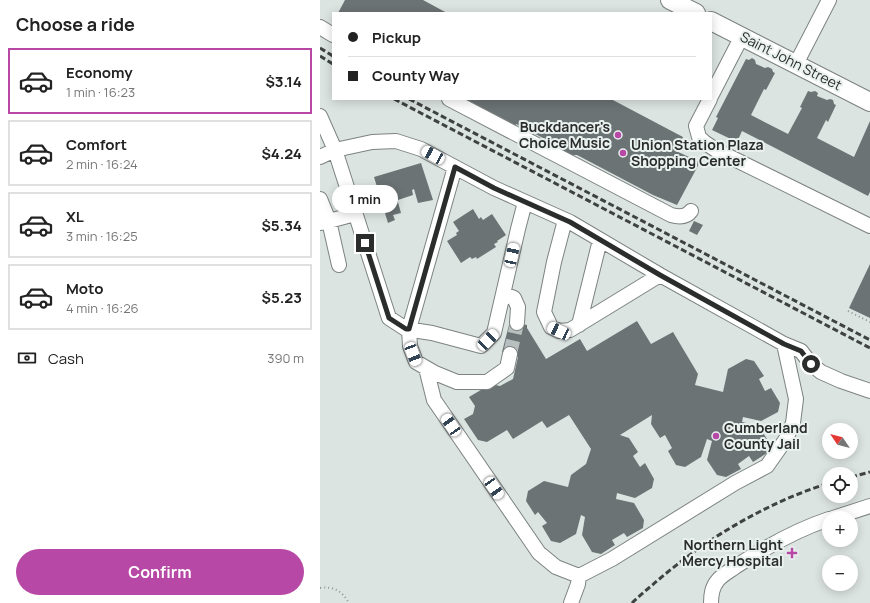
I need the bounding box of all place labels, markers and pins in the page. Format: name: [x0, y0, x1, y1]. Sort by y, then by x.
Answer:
place label: Buckdancer's Choice Music: [519, 117, 610, 152]
marker: Buckdancer's Choice Music: [613, 130, 623, 140]
place label: Union Station Plaza Shopping Center: [631, 135, 764, 170]
marker: Union Station Plaza Shopping Center: [618, 148, 628, 158]
place label: Cumberland County Jail: [724, 418, 808, 453]
marker: Cumberland County Jail: [711, 431, 721, 441]
place label: Northern Light Mercy Hospital: [682, 535, 783, 570]
marker: Northern Light Mercy Hospital: [786, 547, 798, 559]

